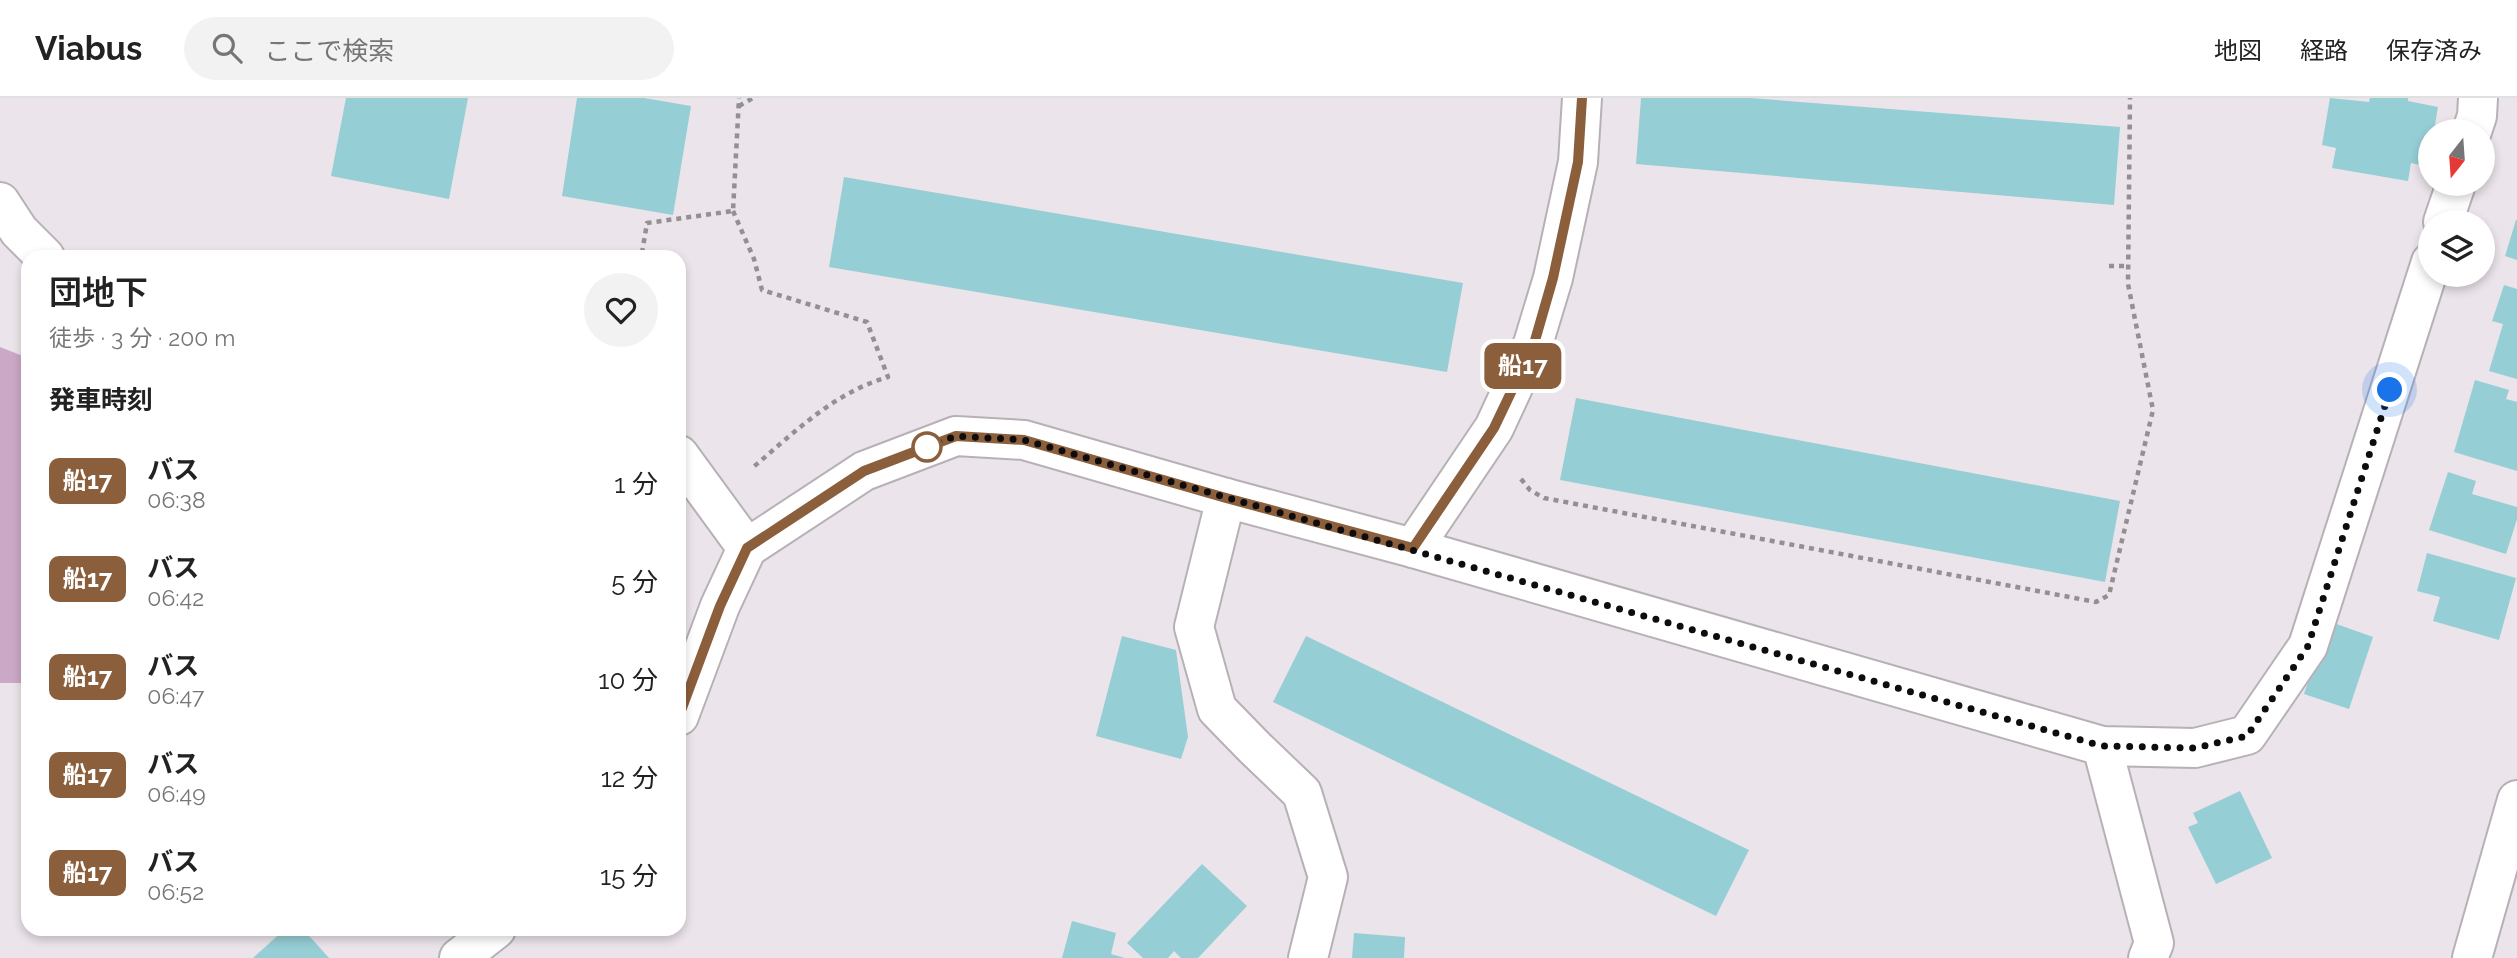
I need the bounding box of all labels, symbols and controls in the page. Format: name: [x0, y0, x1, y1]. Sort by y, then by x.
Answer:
search box: [184, 17, 674, 80]
text: Viabus: [35, 29, 142, 68]
icon: search: [208, 29, 246, 67]
text: ここで検索: [264, 36, 394, 66]
text: 地図: [2214, 36, 2262, 65]
text: 経路: [2300, 36, 2348, 65]
text: 保存済み: [2386, 36, 2482, 65]
north arrow: [2418, 119, 2496, 196]
map controls: [2418, 119, 2495, 287]
button: layers: [2418, 210, 2495, 287]
text: 団地下: [49, 273, 148, 312]
button: heart: [584, 273, 658, 347]
text: 徒歩 · 3 分 · 200 m: [49, 324, 235, 351]
line badge: 船17: [1483, 343, 1563, 389]
text: 船17: [1498, 351, 1548, 380]
your location: [2372, 372, 2407, 407]
text: 発車時刻: [49, 385, 153, 415]
unlabelled marker: [912, 432, 942, 462]
text: バス: [147, 455, 199, 485]
text: 船17: [63, 466, 112, 495]
text: 1 分: [614, 469, 658, 499]
text: 06:38: [147, 486, 206, 513]
text: バス: [147, 553, 199, 583]
text: 船17: [63, 564, 112, 593]
text: 5 分: [611, 567, 658, 597]
text: 06:42: [147, 584, 204, 611]
text: バス: [147, 651, 199, 681]
text: 船17: [63, 662, 112, 691]
text: 10 分: [598, 665, 658, 695]
text: 06:47: [147, 682, 204, 709]
text: バス: [147, 749, 199, 779]
text: 船17: [63, 760, 112, 789]
text: 12 分: [601, 763, 658, 793]
text: 06:49: [147, 780, 206, 807]
text: バス: [147, 847, 199, 877]
text: 船17: [63, 858, 112, 887]
text: 15 分: [600, 861, 658, 891]
text: 06:52: [147, 878, 204, 905]

